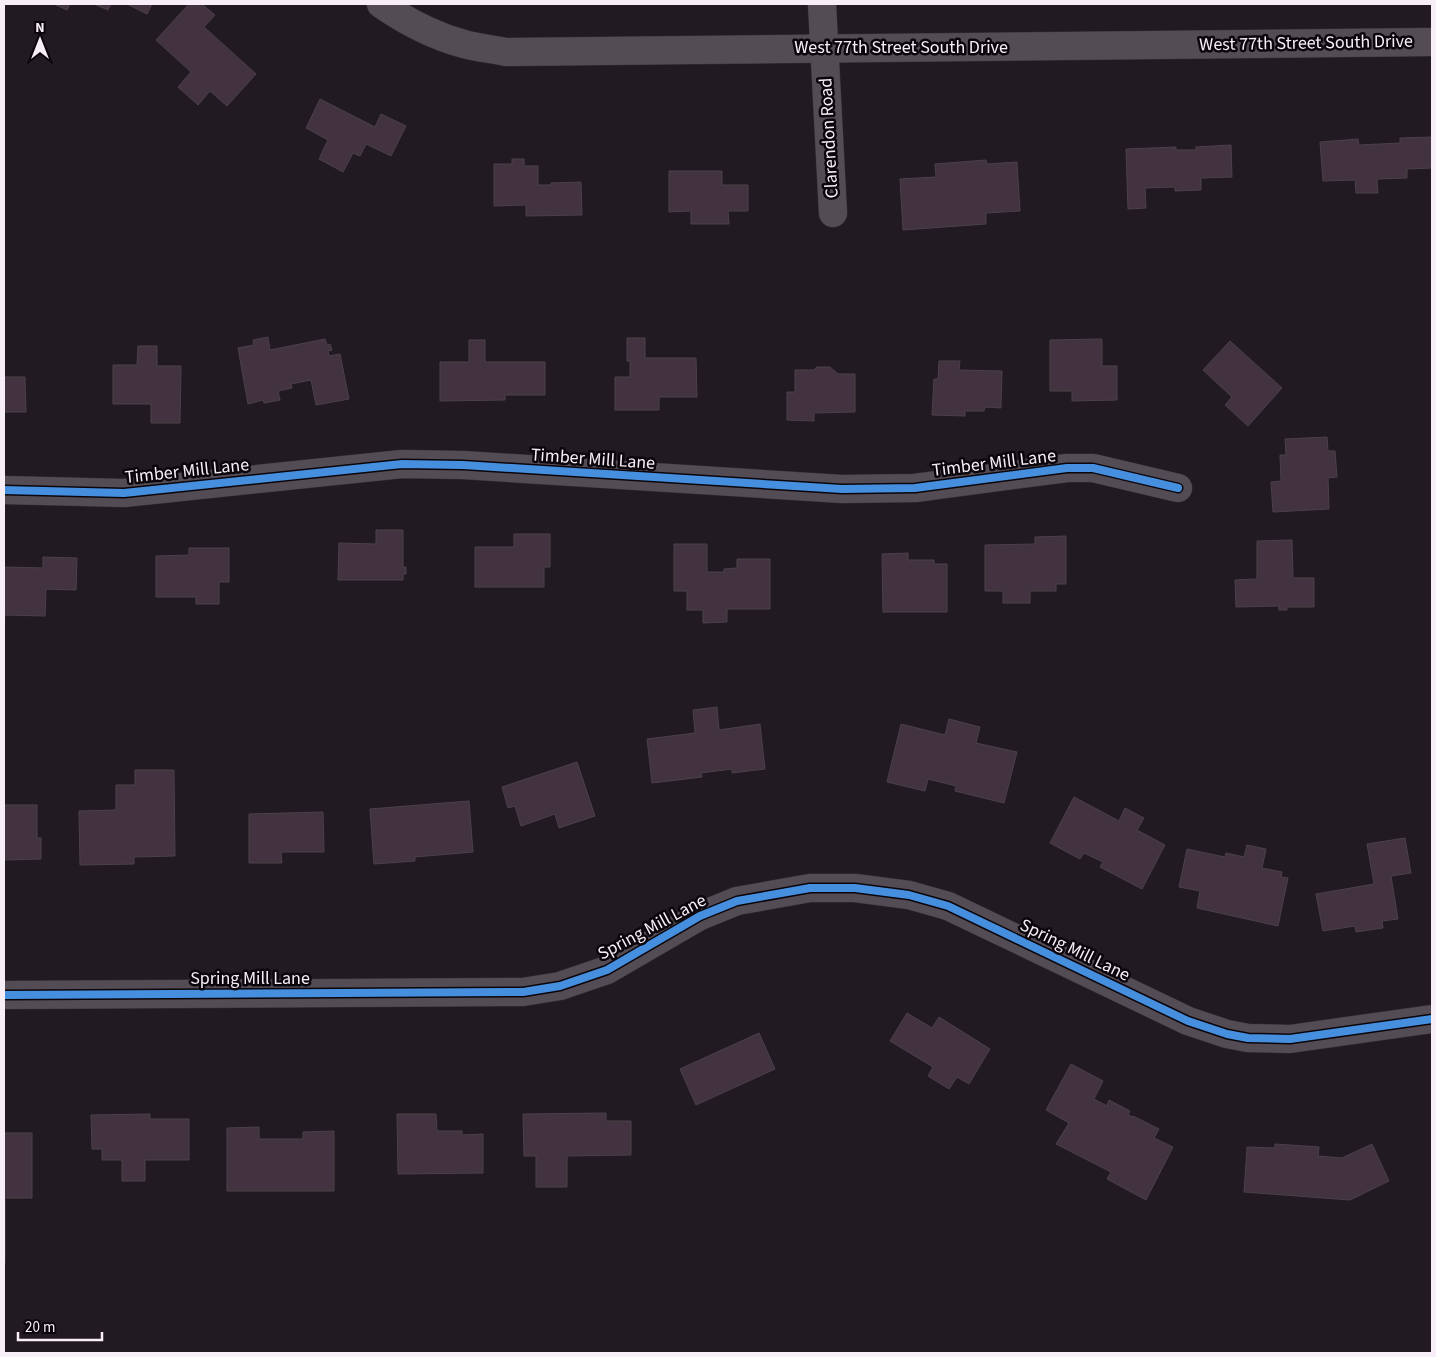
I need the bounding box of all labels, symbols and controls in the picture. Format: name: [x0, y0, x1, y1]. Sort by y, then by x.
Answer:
north arrow: [15, 15, 65, 65]
text: N: [35, 18, 45, 38]
street label: West 77th Street South Drive: [1199, 29, 1413, 57]
street label: West 77th Street South Drive: [794, 35, 1008, 60]
street label: Clarendon Road: [813, 77, 845, 199]
street label: Timber Mill Lane: [530, 442, 656, 476]
street label: Timber Mill Lane: [931, 443, 1057, 483]
street label: Timber Mill Lane: [124, 452, 250, 490]
street label: Spring Mill Lane: [593, 888, 711, 966]
street label: Spring Mill Lane: [1016, 913, 1134, 987]
street label: Spring Mill Lane: [190, 966, 310, 991]
scale bar: [18, 1310, 101, 1342]
text: 20 m: [25, 1317, 55, 1338]

